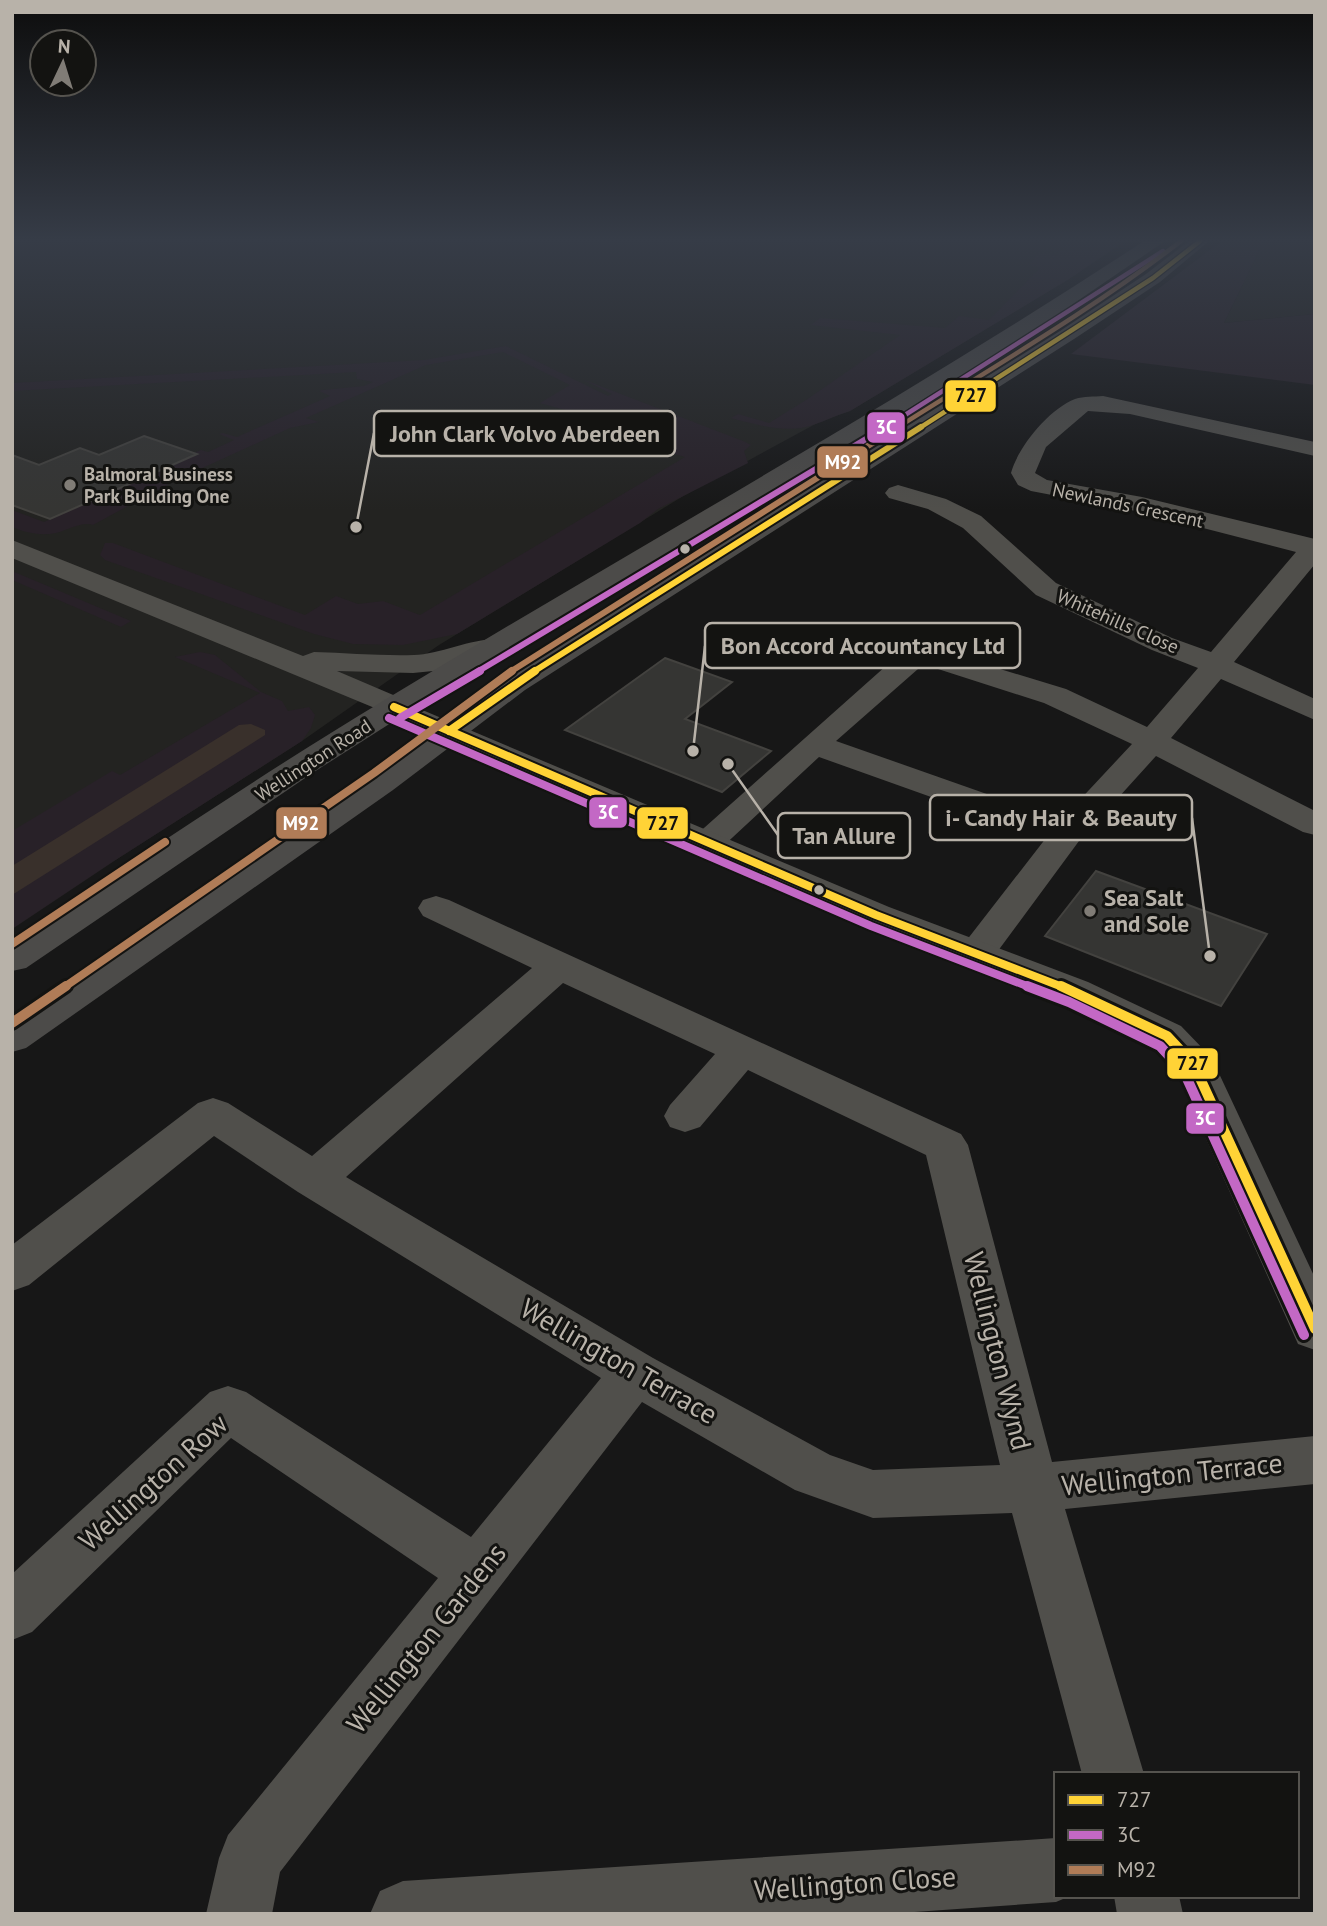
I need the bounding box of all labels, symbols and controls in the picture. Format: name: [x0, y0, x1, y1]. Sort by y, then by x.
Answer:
north arrow: [28, 28, 98, 98]
text: N: [57, 34, 71, 58]
line badge: 727: [944, 379, 997, 413]
text: 727: [955, 383, 987, 407]
callout: John Clark Volvo Aberdeen: [374, 411, 675, 456]
line badge: 3C: [866, 411, 906, 444]
text: 3C: [875, 415, 897, 439]
text: John Clark Volvo Aberdeen: [389, 418, 660, 449]
line badge: M92: [816, 445, 869, 479]
text: M92: [825, 450, 861, 474]
place label: Balmoral Business Park Building One: [84, 462, 233, 508]
marker: Balmoral Business Park Building One: [62, 477, 78, 493]
street label: Newlands Crescent: [1050, 477, 1206, 533]
unlabelled marker: [678, 542, 692, 556]
street label: Whitehills Close: [1053, 583, 1183, 659]
callout: Bon Accord Accountancy Ltd: [705, 623, 1020, 668]
text: Bon Accord Accountancy Ltd: [721, 630, 1005, 661]
street label: Wellington Road: [250, 714, 376, 806]
callout: i- Candy Hair & Beauty: [930, 795, 1192, 840]
line badge: 3C: [588, 796, 628, 829]
text: 3C: [597, 800, 619, 824]
text: i- Candy Hair & Beauty: [945, 802, 1177, 833]
line badge: M92: [275, 806, 328, 840]
line badge: 727: [636, 806, 689, 840]
text: M92: [283, 811, 319, 835]
text: 727: [647, 811, 679, 835]
callout: Tan Allure: [778, 813, 910, 858]
text: Tan Allure: [792, 820, 896, 851]
unlabelled marker: [812, 883, 826, 897]
place label: Sea Salt and Sole: [1104, 883, 1189, 938]
marker: Sea Salt and Sole: [1082, 903, 1098, 919]
line badge: 727: [1166, 1047, 1219, 1080]
text: 727: [1177, 1051, 1209, 1075]
line badge: 3C: [1185, 1102, 1225, 1135]
text: 3C: [1194, 1106, 1216, 1130]
street label: Wellington Wynd: [956, 1248, 1041, 1454]
street label: Wellington Terrace: [514, 1289, 725, 1432]
street label: Wellington Row: [70, 1405, 235, 1558]
street label: Wellington Terrace: [1060, 1444, 1284, 1503]
street label: Wellington Gardens: [337, 1535, 514, 1740]
legend: [1054, 1772, 1299, 1898]
text: 727: [1117, 1786, 1151, 1813]
text: 3C: [1117, 1821, 1140, 1848]
text: M92: [1117, 1856, 1157, 1883]
street label: Wellington Close: [753, 1857, 957, 1908]

